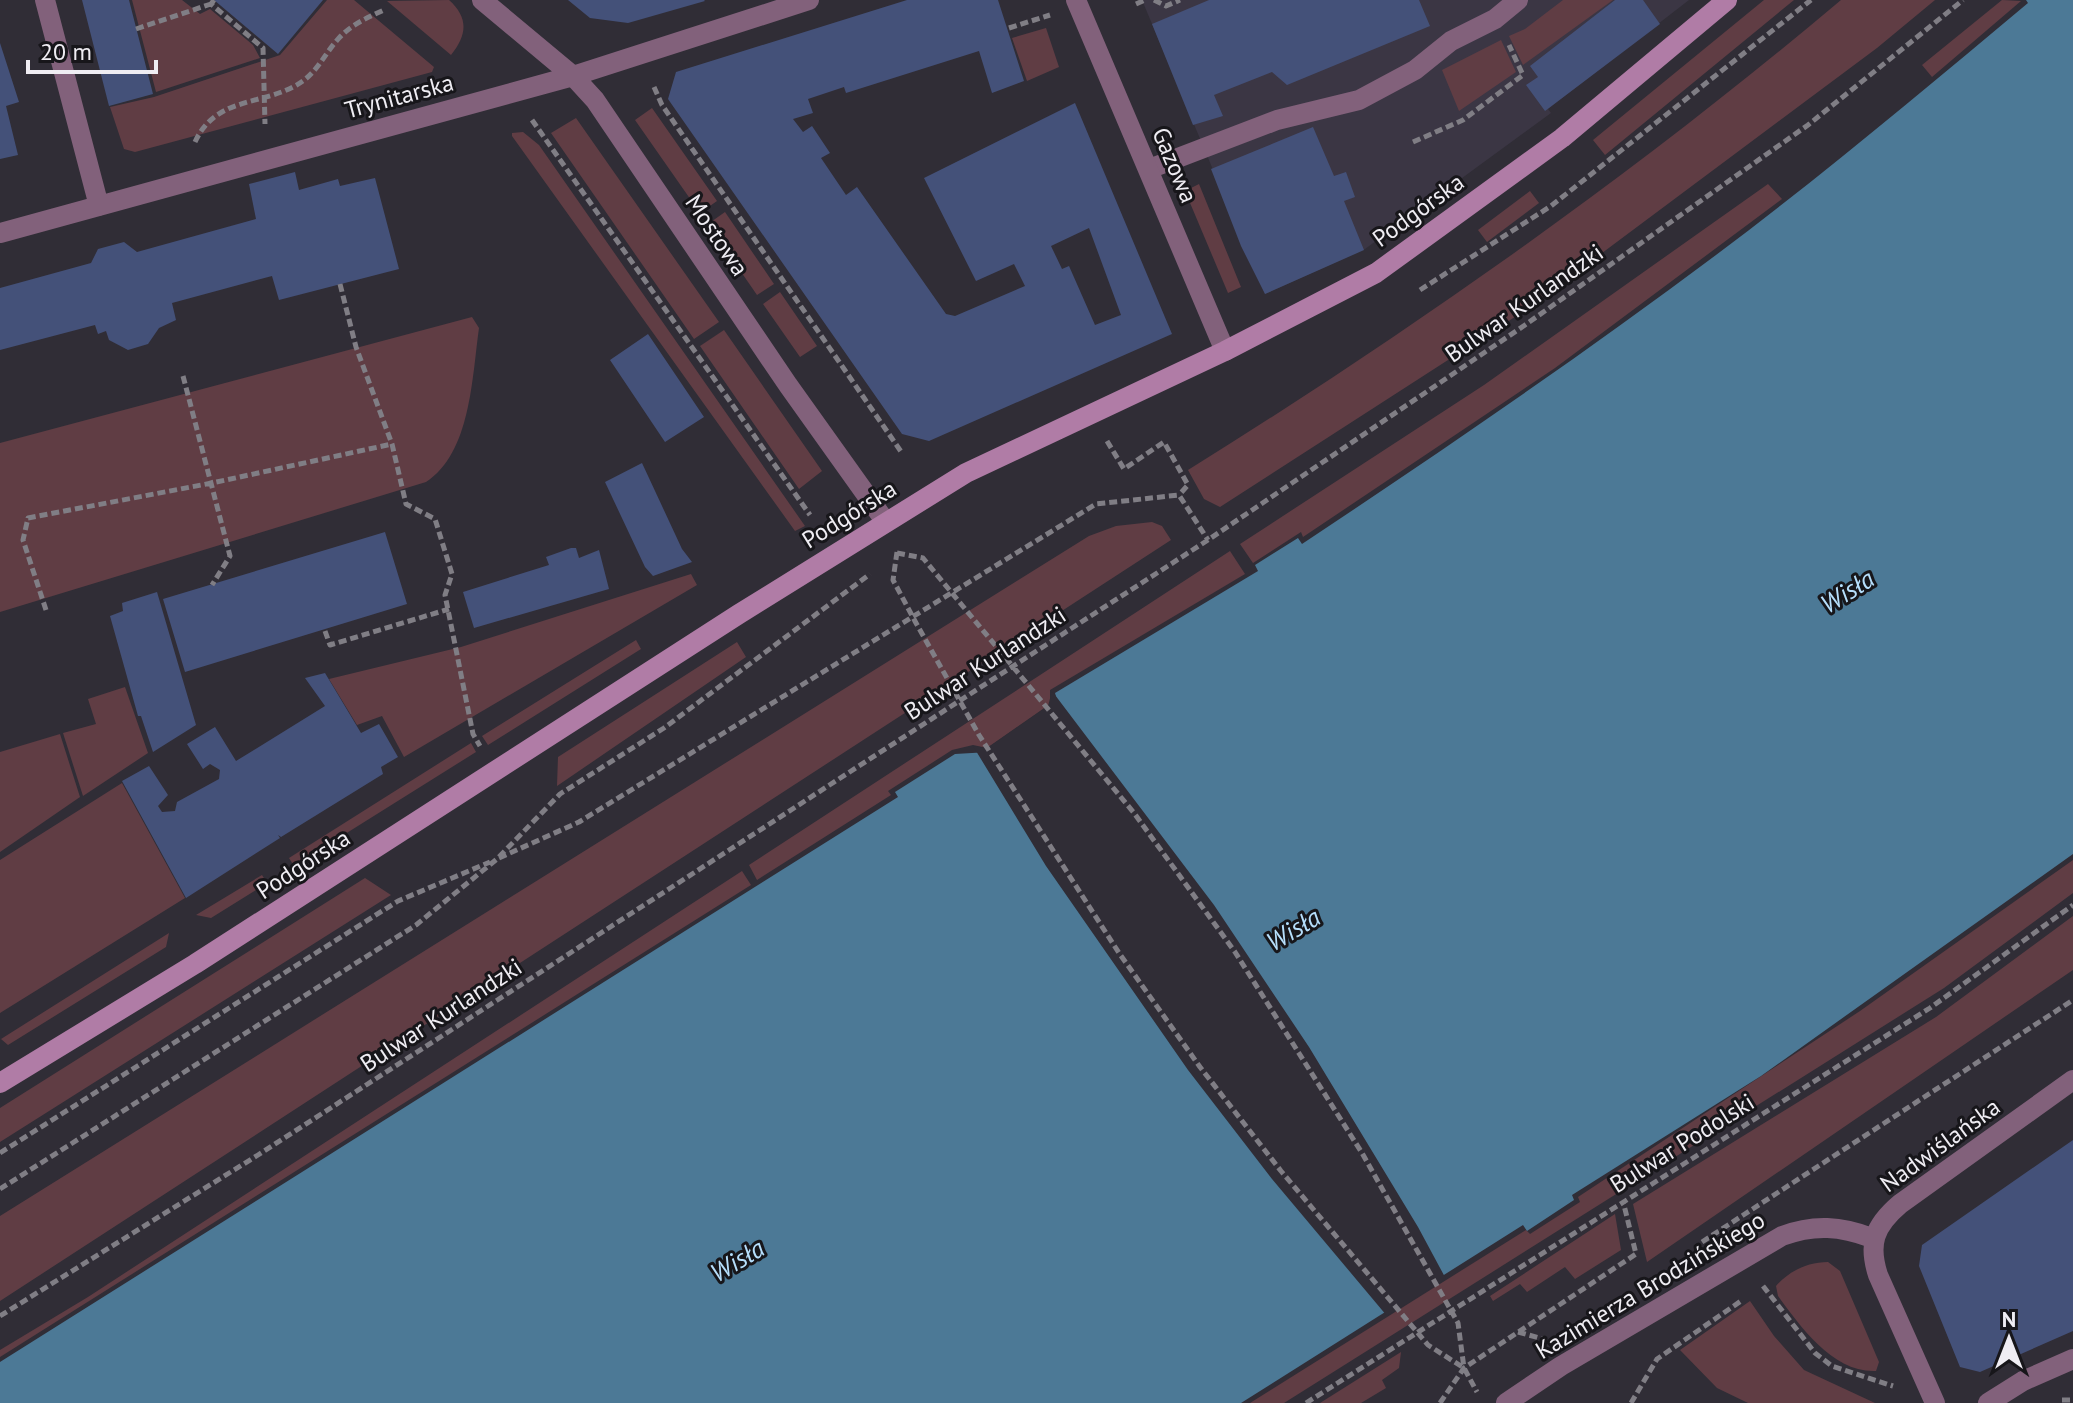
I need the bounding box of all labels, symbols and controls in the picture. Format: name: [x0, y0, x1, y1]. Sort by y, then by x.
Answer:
scale bar: [28, 24, 156, 74]
text: 20 m: [40, 36, 92, 67]
street label: Trynitarska: [341, 67, 457, 125]
street label: Gazowa: [1145, 123, 1205, 207]
street label: Podgórska: [1366, 166, 1470, 254]
street label: Mostowa: [678, 188, 756, 282]
street label: Bulwar Kurlandzki: [1439, 237, 1609, 369]
street label: Podgórska: [796, 473, 902, 555]
water label: Wisła: [1814, 562, 1880, 620]
street label: Bulwar Kurlandzki: [898, 599, 1072, 727]
street label: Podgórska: [250, 822, 356, 906]
water label: Wisła: [1260, 900, 1326, 958]
street label: Bulwar Kurlandzki: [354, 951, 528, 1079]
street label: Bulwar Podolski: [1604, 1086, 1760, 1200]
street label: Nadwiślańska: [1874, 1091, 2006, 1199]
street label: Kazimierza Brodzińskiego: [1530, 1204, 1770, 1366]
water label: Wisła: [704, 1231, 770, 1289]
north arrow: [1969, 1299, 2049, 1379]
text: N: [2002, 1305, 2016, 1333]

